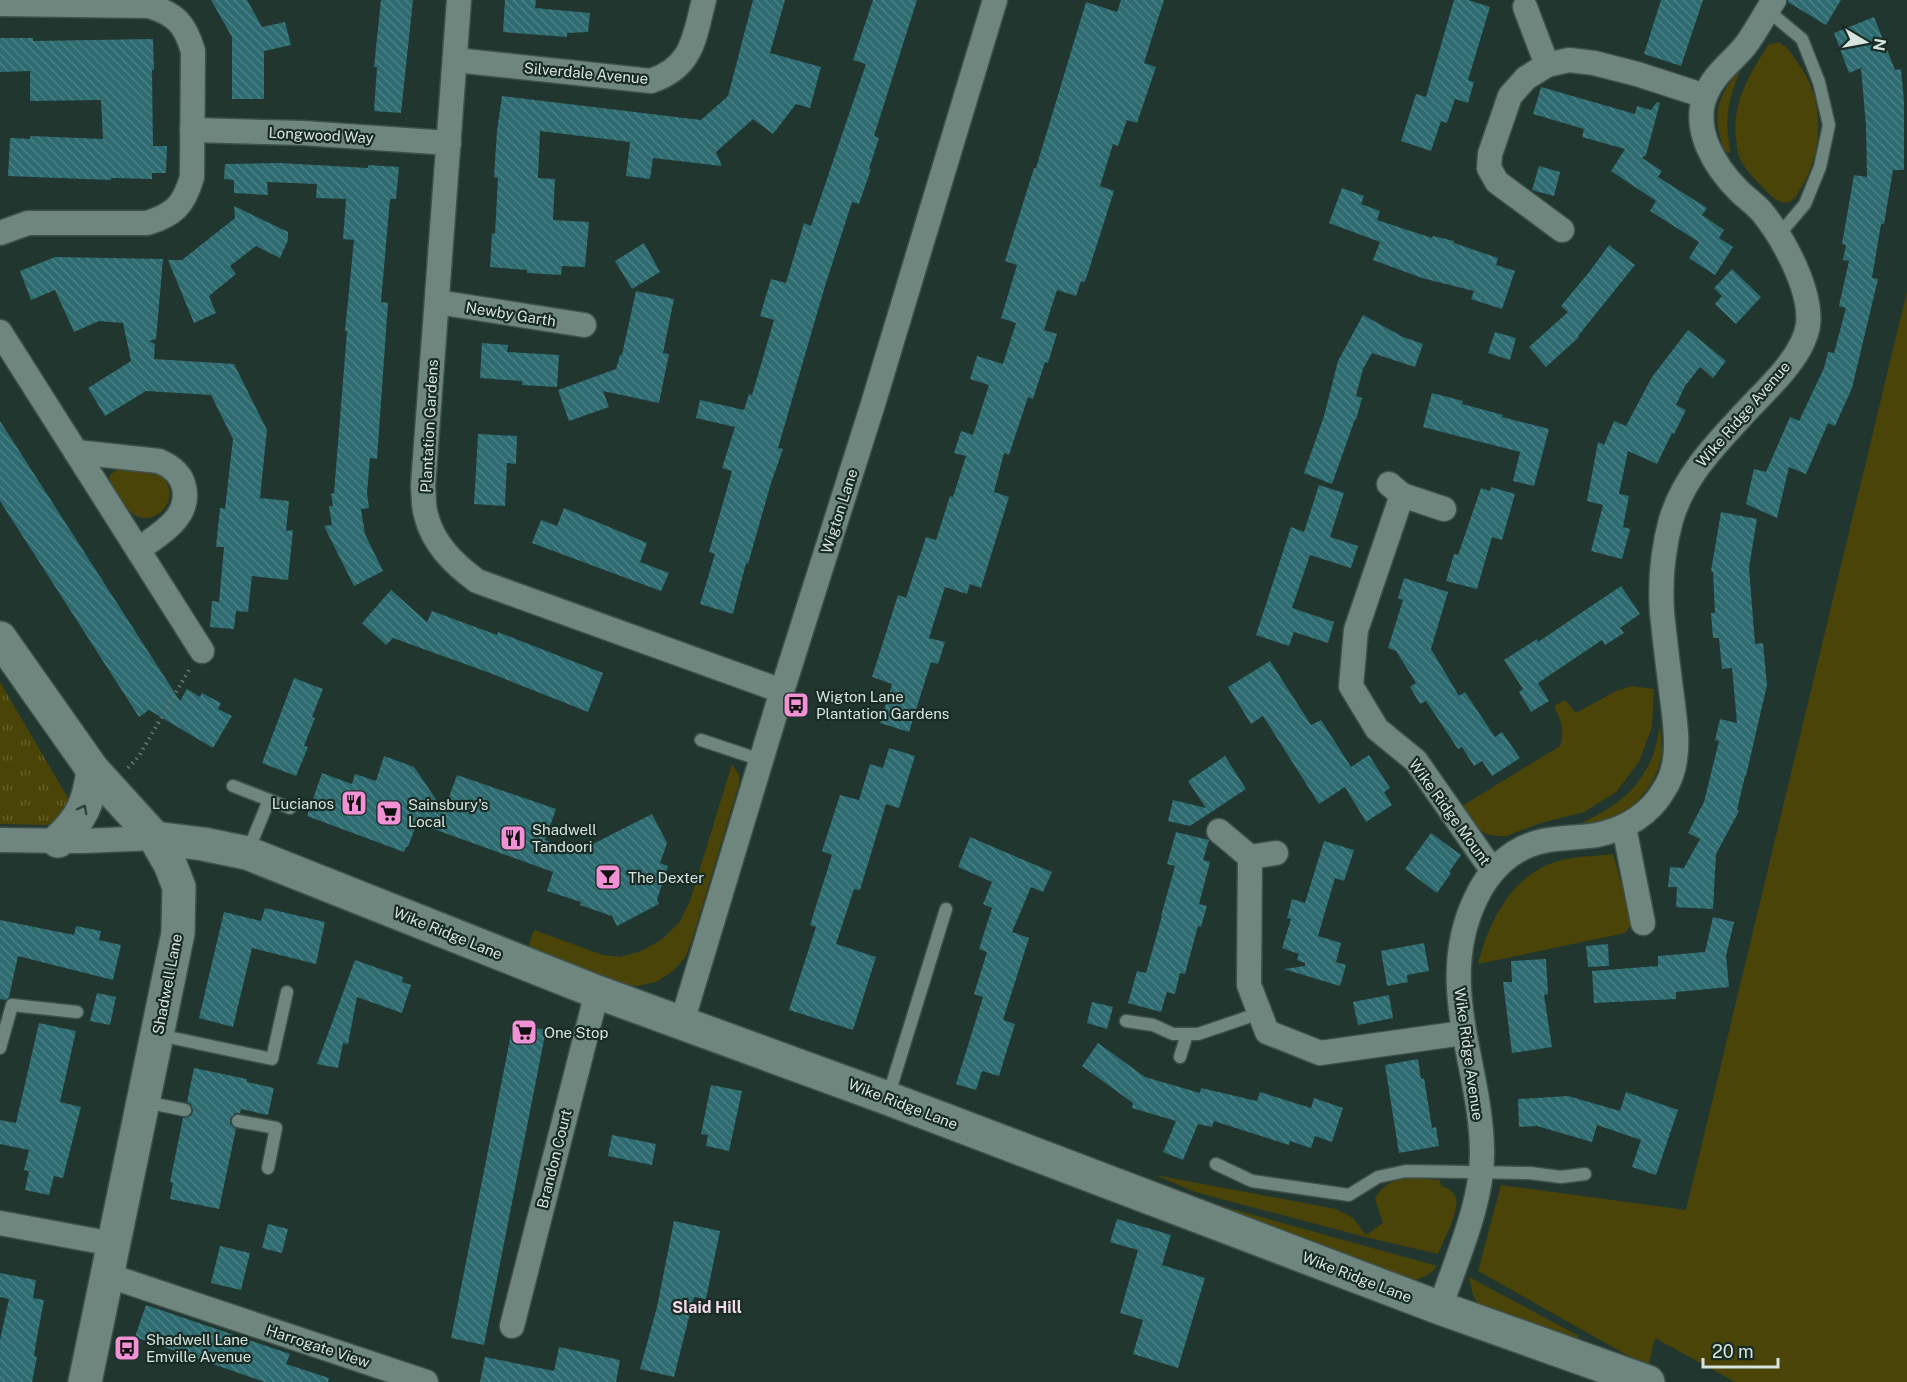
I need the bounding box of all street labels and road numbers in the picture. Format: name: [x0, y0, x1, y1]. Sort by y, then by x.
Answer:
street label: Silverdale Avenue: [523, 59, 649, 87]
street label: Longwood Way: [268, 124, 374, 146]
street label: Newby Garth: [465, 298, 557, 330]
street label: Wike Ridge Avenue: [1693, 358, 1793, 470]
street label: Plantation Gardens: [417, 359, 441, 493]
street label: Wigton Lane: [817, 467, 861, 555]
street label: Wike Ridge Mount: [1406, 756, 1494, 868]
street label: Wike Ridge Lane: [391, 903, 505, 963]
street label: Shadwell Lane: [149, 932, 185, 1036]
street label: Wike Ridge Avenue: [1451, 987, 1487, 1121]
street label: Wike Ridge Lane: [846, 1075, 960, 1133]
street label: Brandon Court: [533, 1108, 575, 1210]
street label: Wike Ridge Lane: [1300, 1248, 1414, 1306]
street label: Harrogate View: [264, 1321, 372, 1371]

